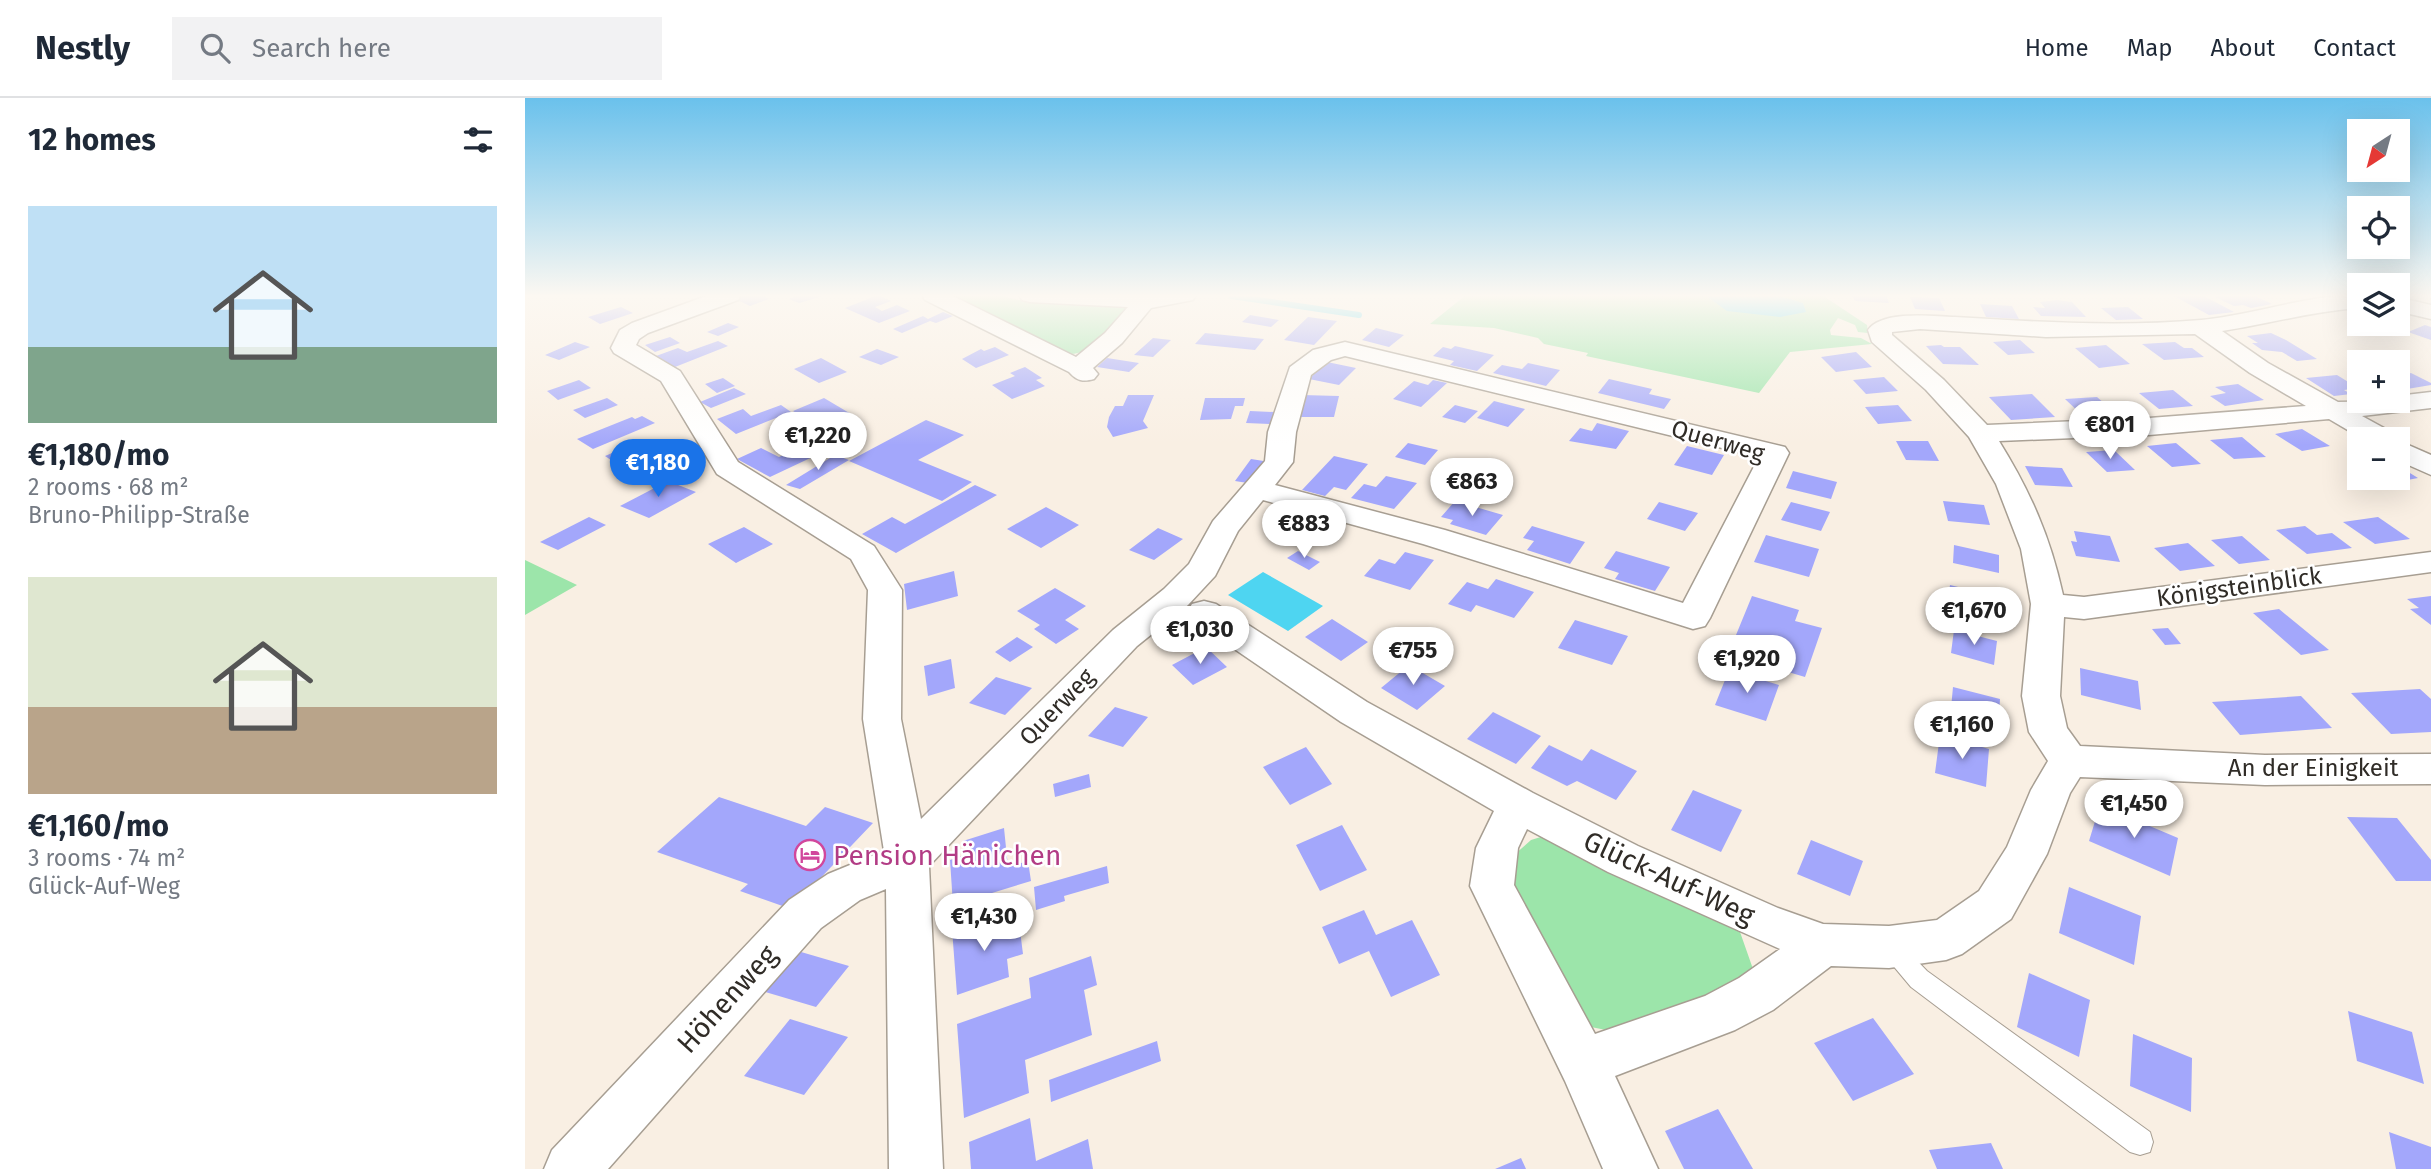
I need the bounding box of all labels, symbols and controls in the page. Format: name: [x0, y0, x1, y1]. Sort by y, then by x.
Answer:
search box: [172, 17, 662, 80]
text: Nestly: [35, 28, 130, 68]
icon: search: [196, 29, 234, 67]
text: Search here: [252, 33, 391, 64]
text: Home: [2025, 34, 2089, 62]
text: Map: [2127, 34, 2173, 62]
text: About: [2211, 34, 2275, 62]
text: Contact: [2313, 34, 2396, 62]
north arrow: [2347, 119, 2410, 182]
map controls: [2347, 119, 2410, 490]
icon: filters: [459, 121, 497, 159]
text: 12 homes: [28, 122, 156, 158]
button: locate: [2347, 196, 2410, 259]
icon: home: [200, 252, 326, 378]
button: layers: [2347, 273, 2410, 336]
button: +: [2347, 350, 2410, 413]
pin: €801: [2069, 402, 2151, 461]
text: €801: [2085, 410, 2135, 438]
pin: €1,220: [761, 412, 875, 472]
street label: Querweg: [1668, 414, 1768, 468]
text: €1,220: [785, 421, 851, 449]
button: −: [2347, 427, 2410, 490]
text: €1,180/mo: [28, 437, 169, 473]
pin: €1,180: [601, 440, 715, 499]
text: €1,180: [626, 448, 690, 476]
pin: €863: [1431, 458, 1513, 518]
text: €863: [1446, 467, 1498, 495]
text: 2 rooms · 68 m²: [28, 473, 189, 501]
pin: €883: [1263, 500, 1345, 560]
text: Bruno-Philipp-Straße: [28, 501, 250, 529]
text: €883: [1278, 509, 1330, 537]
street label: Königsteinblick: [2155, 561, 2324, 612]
pin: €1,670: [1917, 588, 2031, 647]
text: €1,670: [1941, 596, 2007, 624]
pin: €1,030: [1143, 606, 1257, 666]
text: €1,030: [1166, 615, 1234, 643]
icon: home: [200, 623, 326, 749]
pin: €755: [1372, 628, 1454, 687]
text: €755: [1389, 636, 1437, 664]
pin: €1,920: [1690, 636, 1804, 695]
text: €1,920: [1714, 644, 1780, 672]
street label: Querweg: [1014, 662, 1101, 751]
pin: €1,160: [1905, 702, 2019, 761]
text: €1,160: [1930, 710, 1994, 738]
street label: An der Einigkeit: [2228, 754, 2399, 782]
pin: €1,450: [2077, 780, 2191, 840]
text: €1,450: [2100, 789, 2168, 817]
text: €1,160/mo: [28, 808, 169, 844]
street label: Glück-Auf-Weg: [1578, 824, 1760, 932]
hotel icon: Pension Hänichen: [793, 838, 827, 872]
place label: Pension Hänichen: [833, 839, 1061, 872]
text: 3 rooms · 74 m²: [28, 844, 185, 872]
text: Glück-Auf-Weg: [28, 872, 180, 900]
pin: €1,430: [927, 894, 1041, 953]
text: €1,430: [951, 902, 1017, 930]
street label: Höhenweg: [670, 938, 784, 1060]

